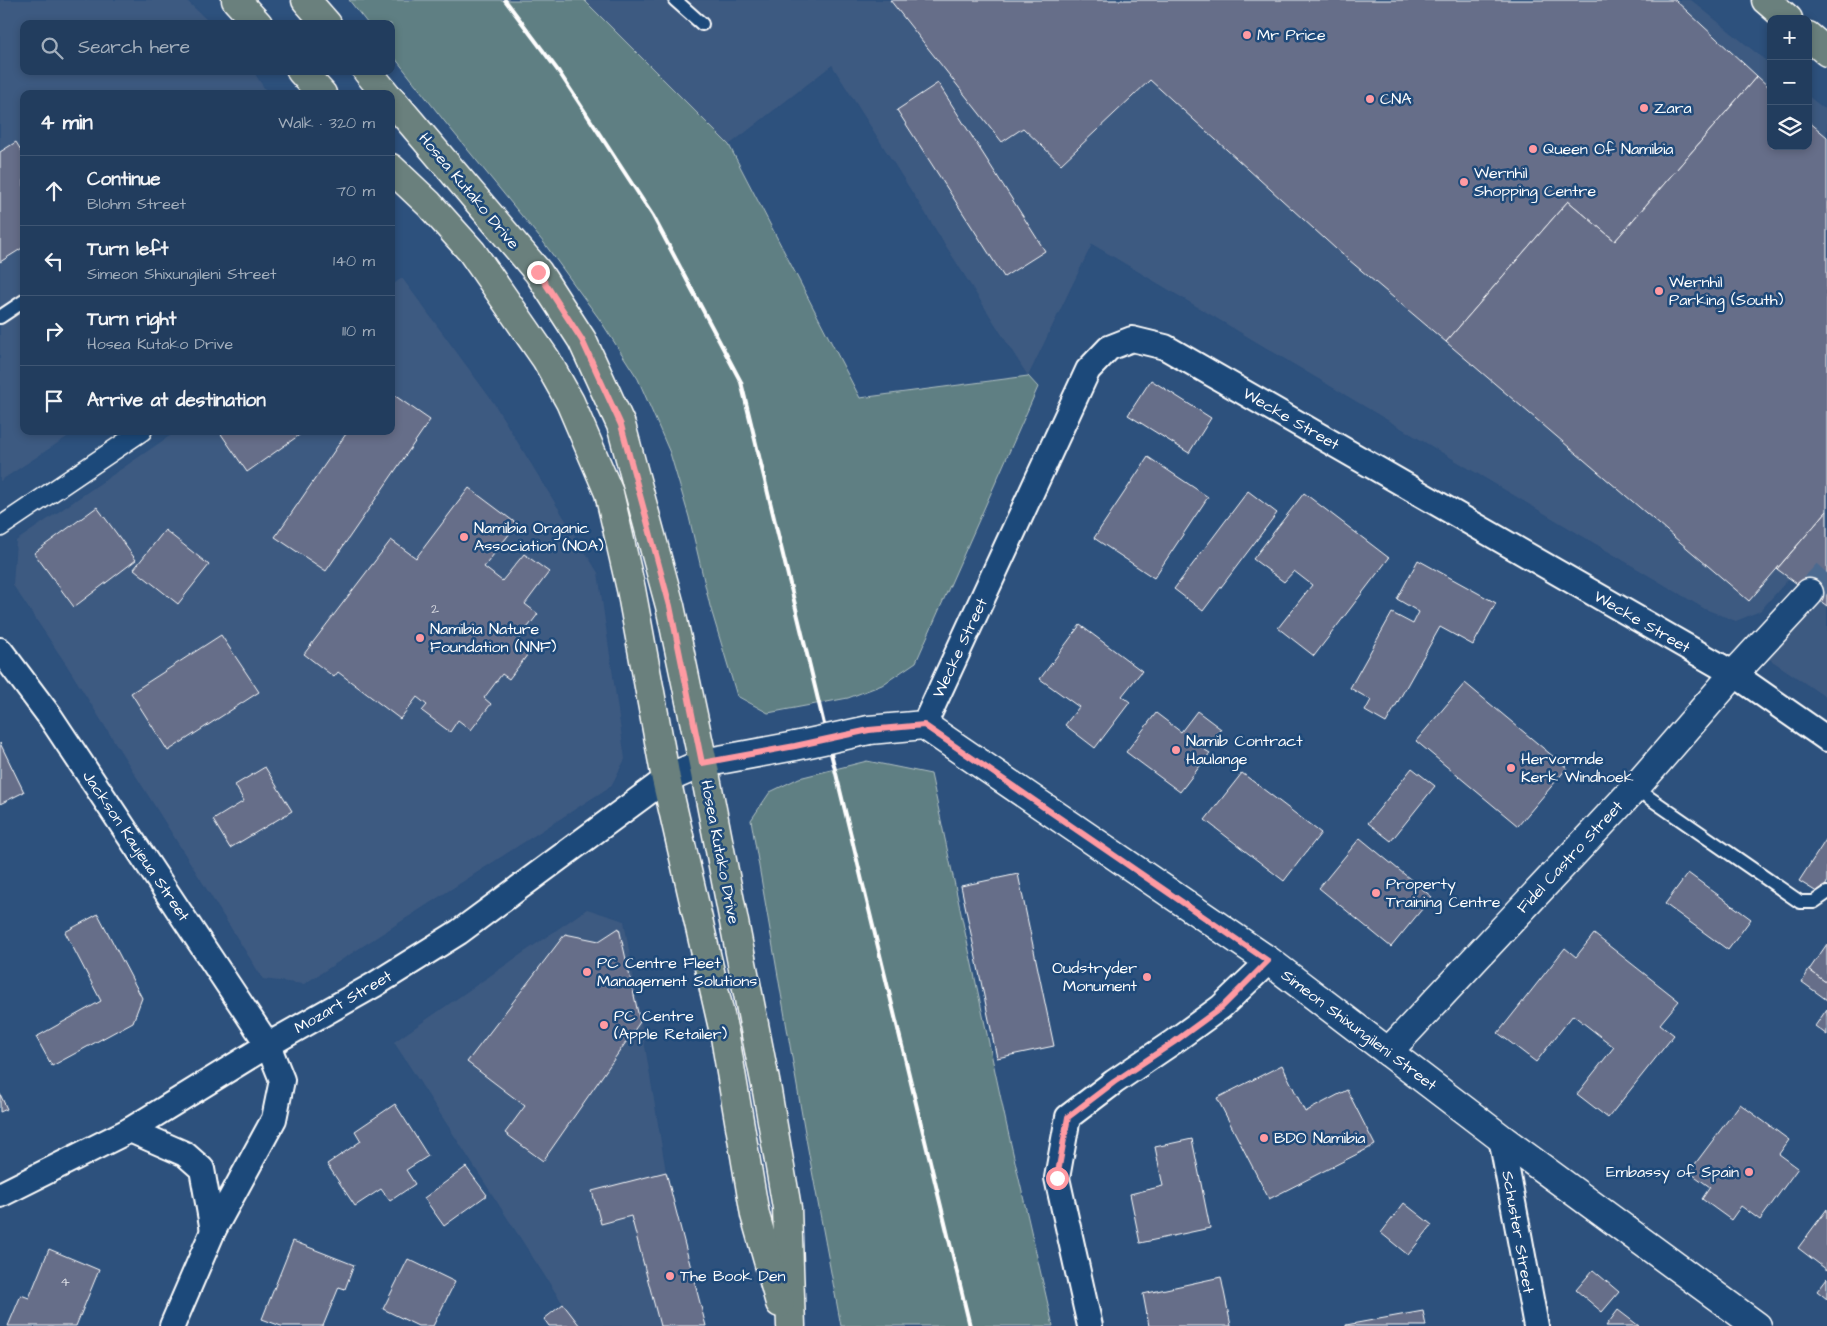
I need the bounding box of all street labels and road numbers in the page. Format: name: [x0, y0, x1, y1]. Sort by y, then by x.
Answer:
street label: Hosea Kutako Drive: [414, 128, 525, 254]
street label: Wecke Street: [1239, 382, 1344, 456]
street label: Wecke Street: [1590, 585, 1695, 659]
street label: Wecke Street: [927, 594, 993, 702]
street label: Jackson Kaujeua Street: [77, 766, 195, 926]
street label: Hosea Kutako Drive: [695, 778, 745, 926]
street label: Fidel Castro Street: [1512, 795, 1628, 918]
street label: Simeon Shixungileni Street: [1276, 964, 1442, 1097]
street label: Mozart Street: [290, 965, 396, 1039]
street label: Schuster Street: [1496, 1169, 1540, 1296]

